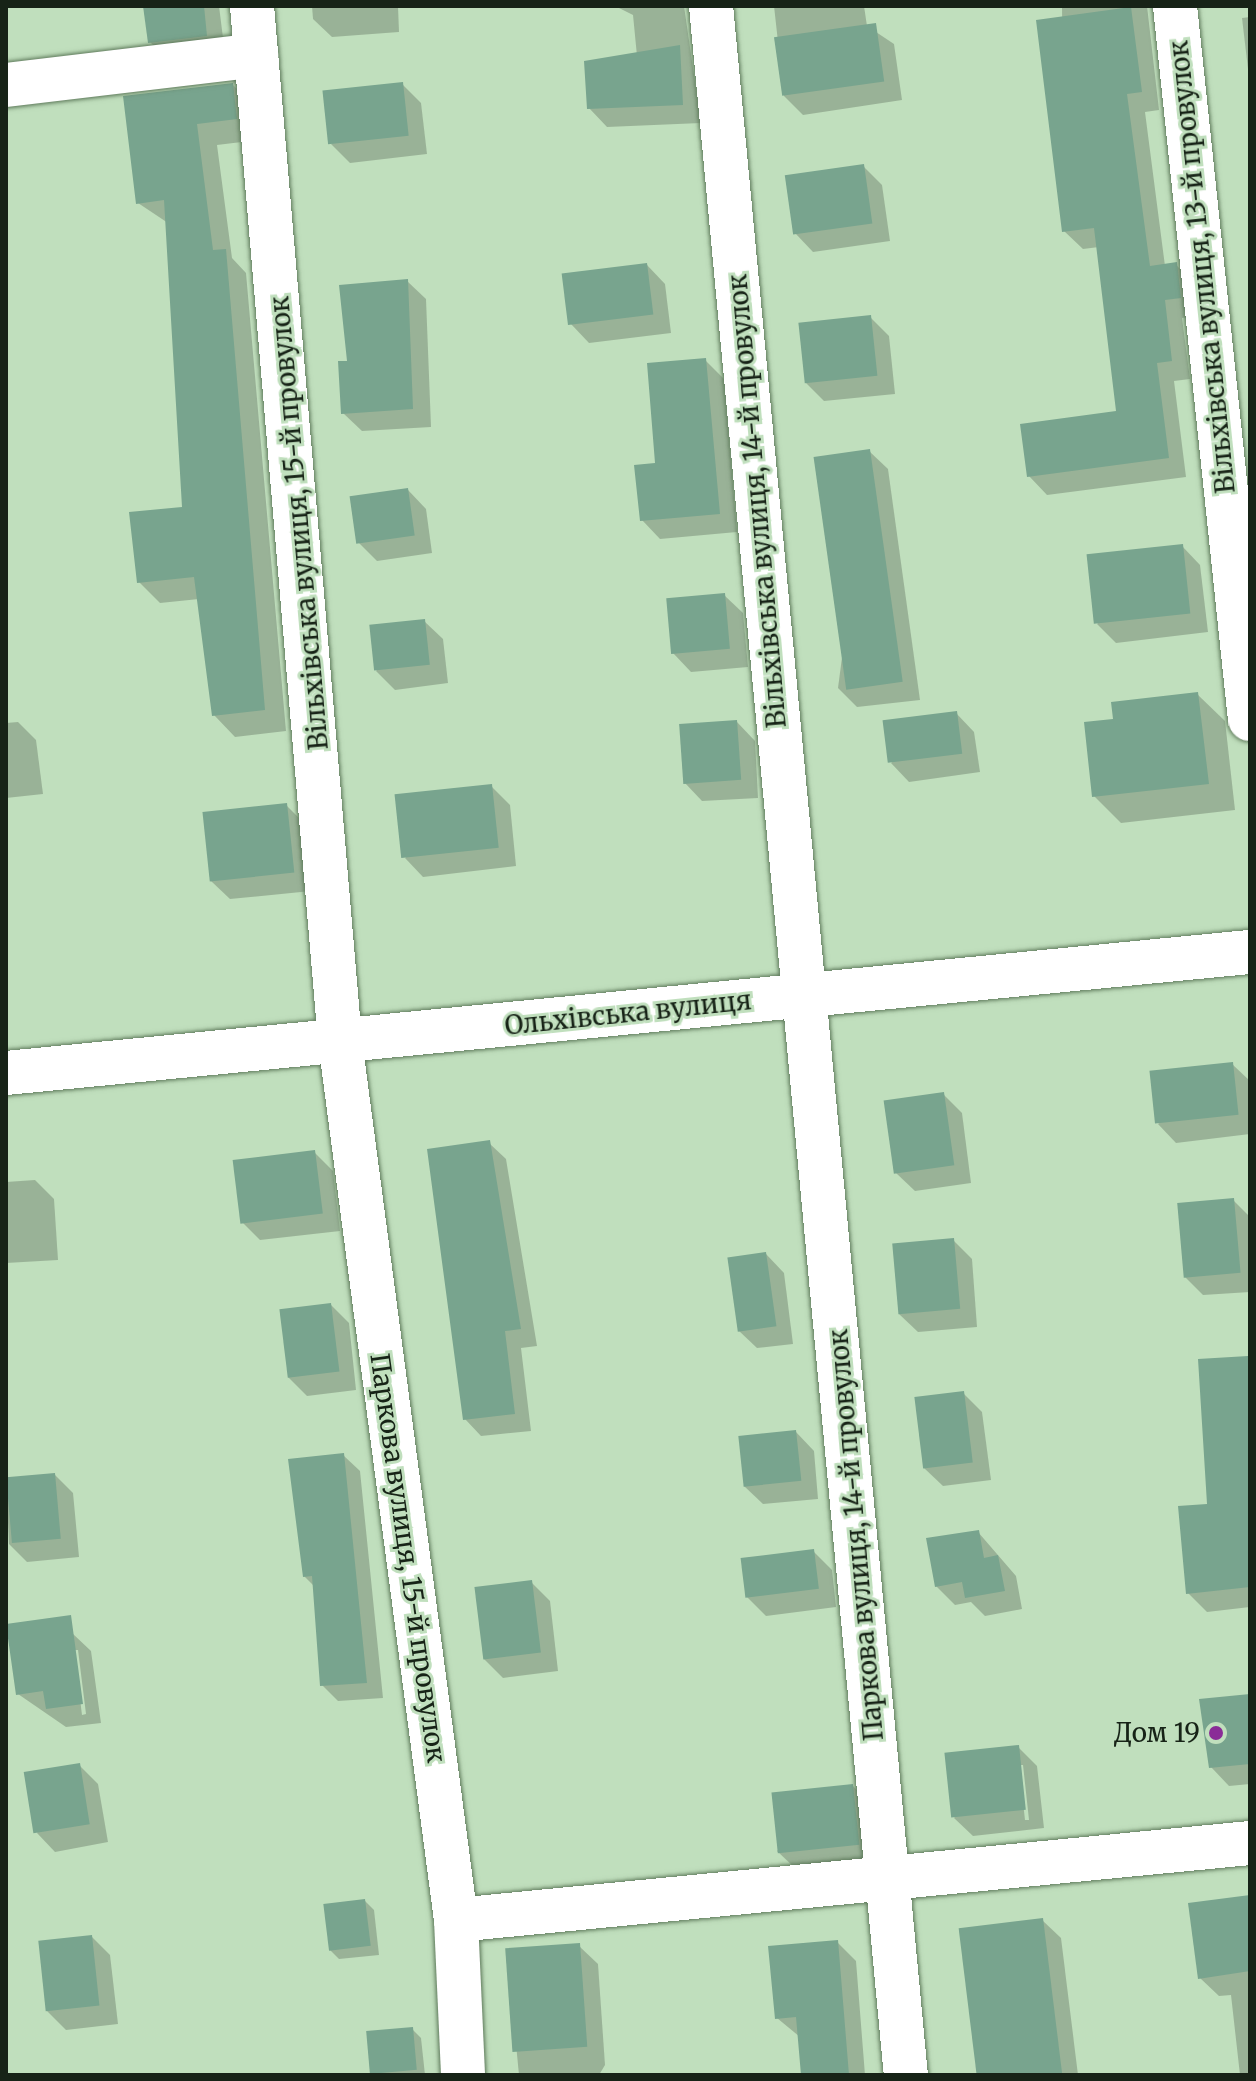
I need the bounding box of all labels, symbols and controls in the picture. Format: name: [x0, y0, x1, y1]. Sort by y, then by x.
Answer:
street label: Вільхівська вулиця, 13-й провулок: [1163, 39, 1241, 495]
street label: Вільхівська вулиця, 14-й провулок: [722, 273, 792, 729]
street label: Вільхівська вулиця, 15-й провулок: [264, 295, 334, 751]
street label: Ольхівська вулиця: [503, 985, 753, 1041]
street label: Паркова вулиця, 14-й провулок: [822, 1328, 890, 1742]
street label: Паркова вулиця, 15-й провулок: [364, 1351, 452, 1765]
place label: Дом 19: [1114, 1717, 1200, 1749]
marker: Дом 19: [1207, 1724, 1225, 1742]

